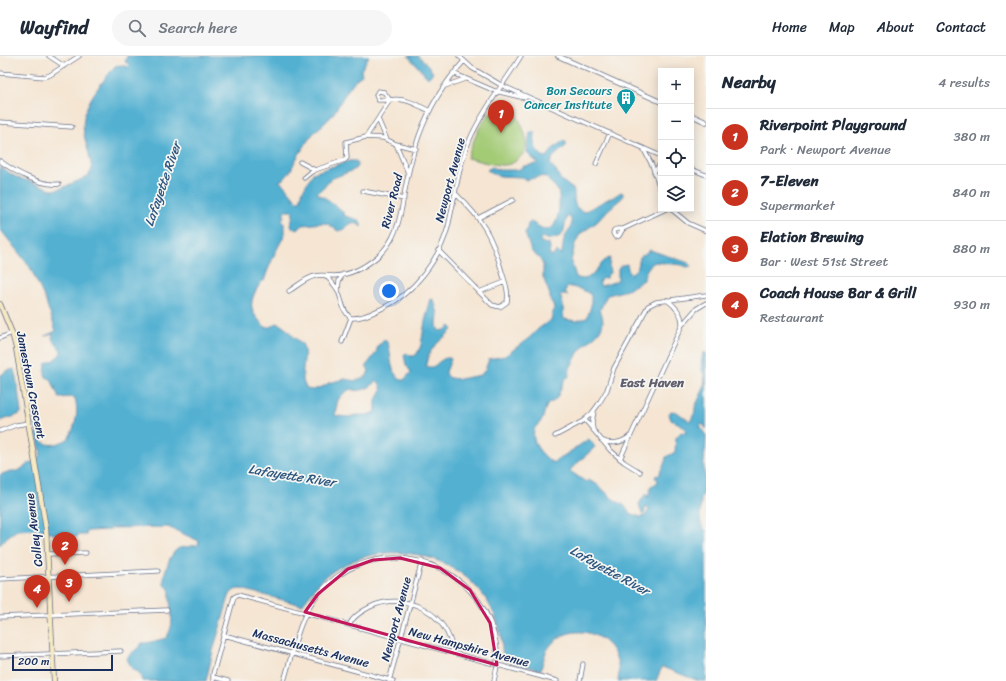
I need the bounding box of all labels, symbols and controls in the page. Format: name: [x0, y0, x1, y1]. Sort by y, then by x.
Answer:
search box: [112, 10, 392, 46]
text: Wayfind: [20, 11, 88, 44]
text: Search here: [158, 15, 237, 41]
text: Home: [772, 15, 807, 40]
text: Map: [829, 15, 855, 40]
text: About: [877, 15, 914, 40]
text: Contact: [936, 15, 986, 40]
icon: search: [126, 17, 148, 39]
text: Nearby: [722, 67, 776, 97]
map controls: [658, 68, 694, 212]
button: +: [658, 68, 694, 104]
text: 4 results: [938, 71, 990, 94]
place label: Bon Secours Cancer Institute: [524, 80, 612, 116]
building icon: Bon Secours Cancer Institute: [615, 87, 637, 115]
pin: 1: [488, 100, 514, 133]
button: −: [658, 104, 694, 140]
text: Riverpoint Playground: [760, 112, 906, 138]
text: 1: [732, 125, 738, 148]
text: 380 m: [953, 125, 990, 148]
street label: Newport Avenue: [428, 135, 472, 225]
water label: Lafayette River: [137, 136, 188, 229]
text: Park · Newport Avenue: [760, 138, 891, 161]
button: locate: [658, 140, 694, 176]
text: 7-Eleven: [760, 168, 819, 194]
street label: River Road: [375, 171, 410, 231]
button: layers: [658, 176, 694, 212]
text: 2: [731, 181, 739, 204]
text: 840 m: [952, 181, 990, 204]
text: Supermarket: [760, 194, 835, 217]
text: Elation Brewing: [760, 224, 864, 250]
text: 3: [731, 237, 739, 260]
text: 880 m: [953, 237, 990, 260]
text: Bar · West 51st Street: [760, 250, 888, 273]
text: Coach House Bar & Grill: [760, 280, 916, 306]
your location: [379, 281, 399, 301]
text: 4: [731, 293, 739, 316]
text: 930 m: [953, 293, 990, 316]
text: Restaurant: [760, 306, 824, 329]
street label: Jamestown Crescent: [10, 328, 52, 441]
district label: East Haven: [620, 371, 685, 394]
water label: Lafayette River: [247, 457, 340, 494]
street label: Colley Avenue: [19, 492, 49, 568]
pin: 2: [52, 532, 78, 565]
water label: Lafayette River: [566, 539, 656, 603]
pin: 3: [56, 569, 82, 602]
street label: Newport Avenue: [374, 574, 418, 664]
pin: 4: [24, 575, 50, 608]
street label: New Hampshire Avenue: [406, 620, 532, 674]
street label: Massachusetts Avenue: [250, 622, 372, 674]
text: 200 m: [18, 652, 50, 671]
scale bar: [12, 653, 113, 672]

